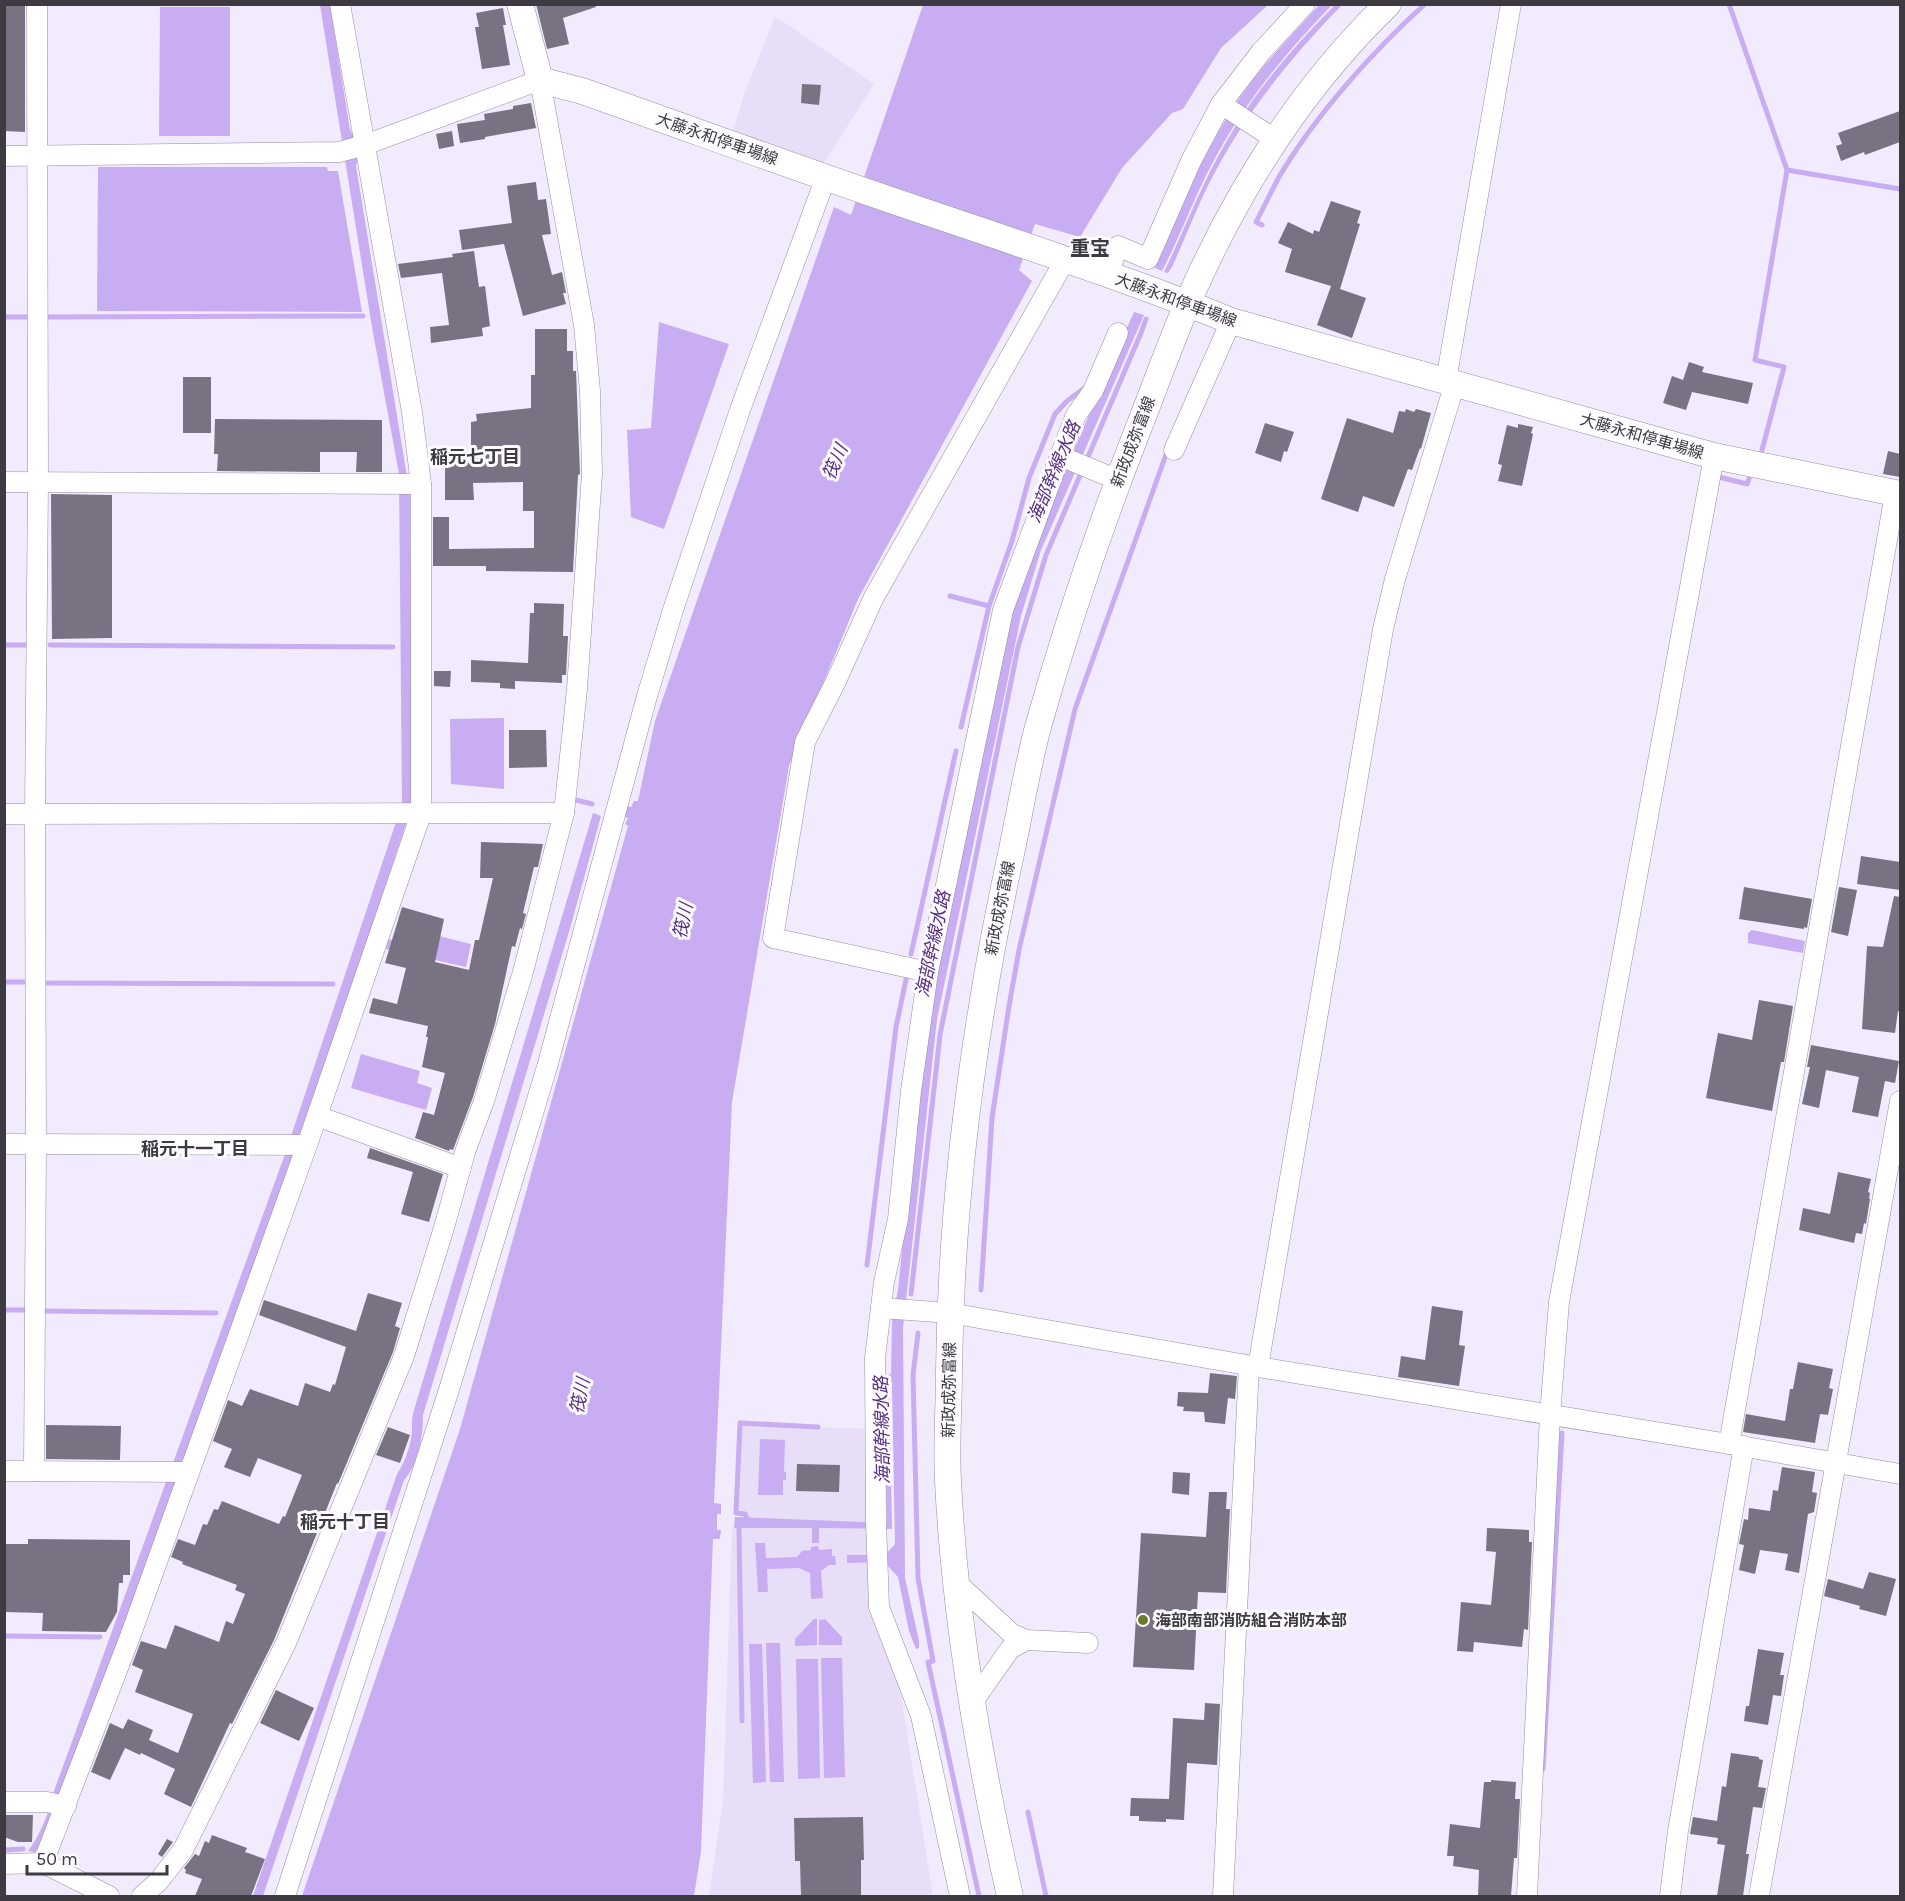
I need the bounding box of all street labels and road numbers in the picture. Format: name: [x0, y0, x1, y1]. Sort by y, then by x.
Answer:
street label: 大藤永和停車場線: [653, 109, 781, 169]
street label: 大藤永和停車場線: [1113, 269, 1239, 331]
street label: 新政成弥富線: [1107, 394, 1159, 490]
street label: 大藤永和停車場線: [1578, 409, 1706, 463]
street label: 新政成弥富線: [982, 859, 1018, 957]
street label: 新政成弥富線: [939, 1342, 959, 1438]

